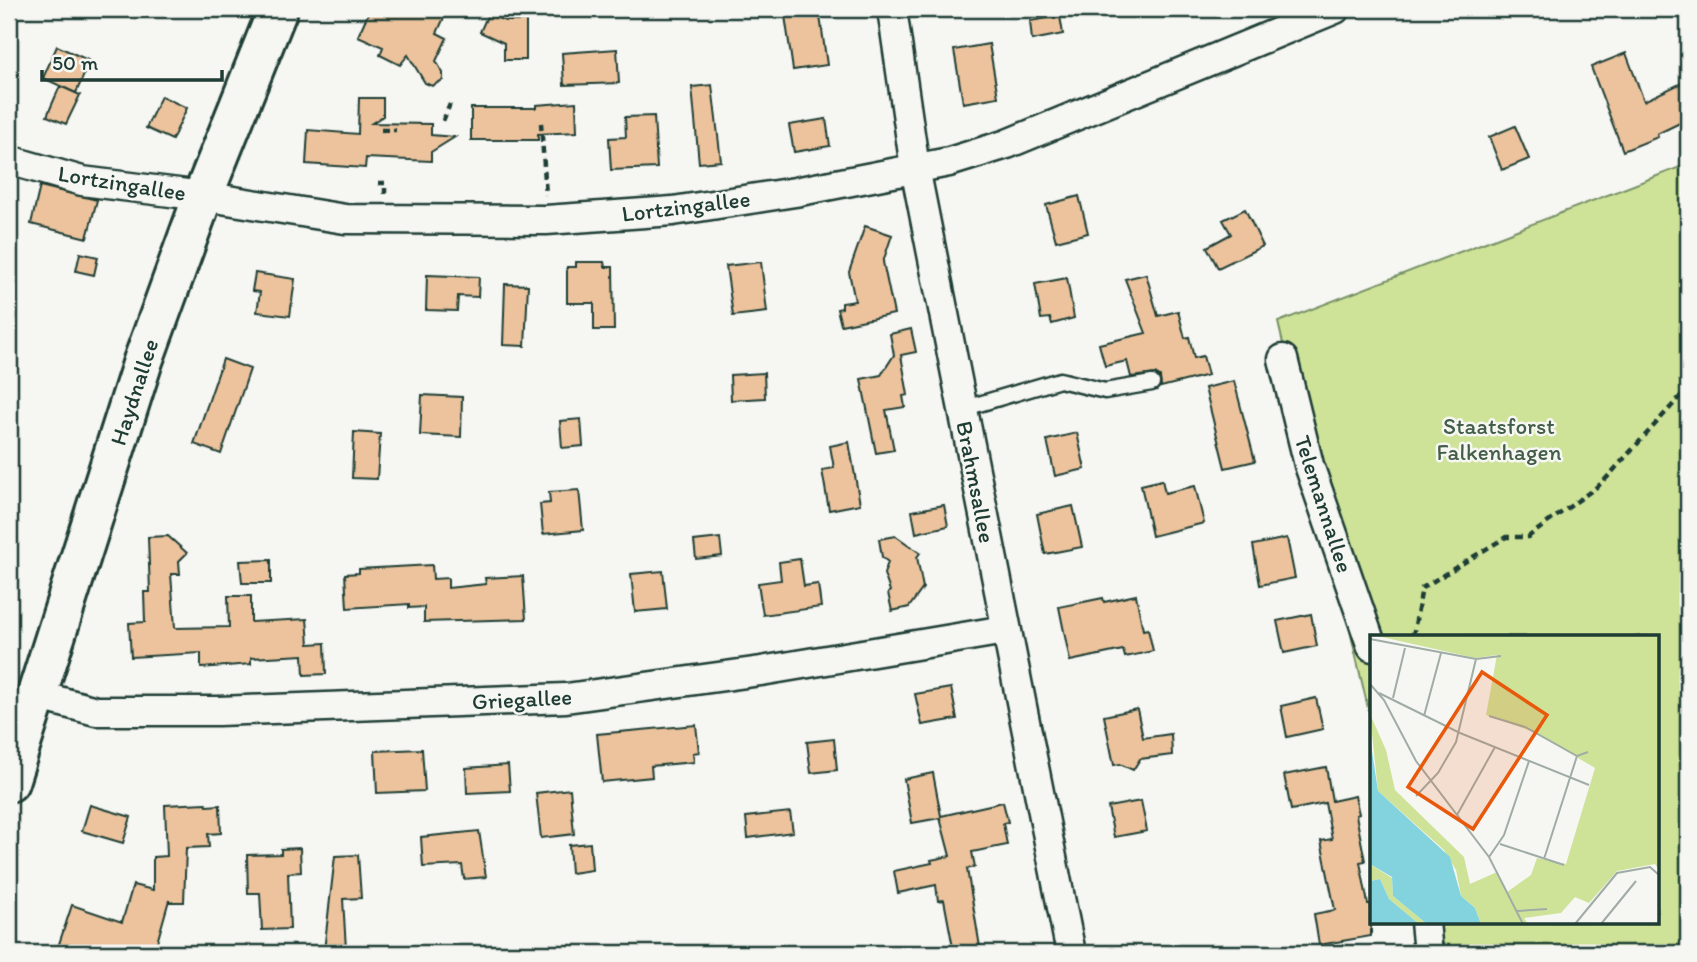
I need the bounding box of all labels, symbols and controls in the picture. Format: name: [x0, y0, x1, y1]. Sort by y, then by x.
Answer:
scale bar: [42, 38, 222, 82]
text: 50 m: [52, 50, 99, 75]
street label: Lortzingallee: [56, 159, 188, 207]
street label: Lortzingallee: [620, 184, 752, 228]
street label: Haydnallee: [104, 335, 164, 449]
park label: Staatsforst Falkenhagen: [1436, 412, 1562, 466]
street label: Brahmsallee: [950, 419, 1002, 545]
street label: Telemannallee: [1289, 432, 1359, 576]
inset map: [1370, 635, 1658, 923]
street label: Griegallee: [471, 682, 573, 716]

